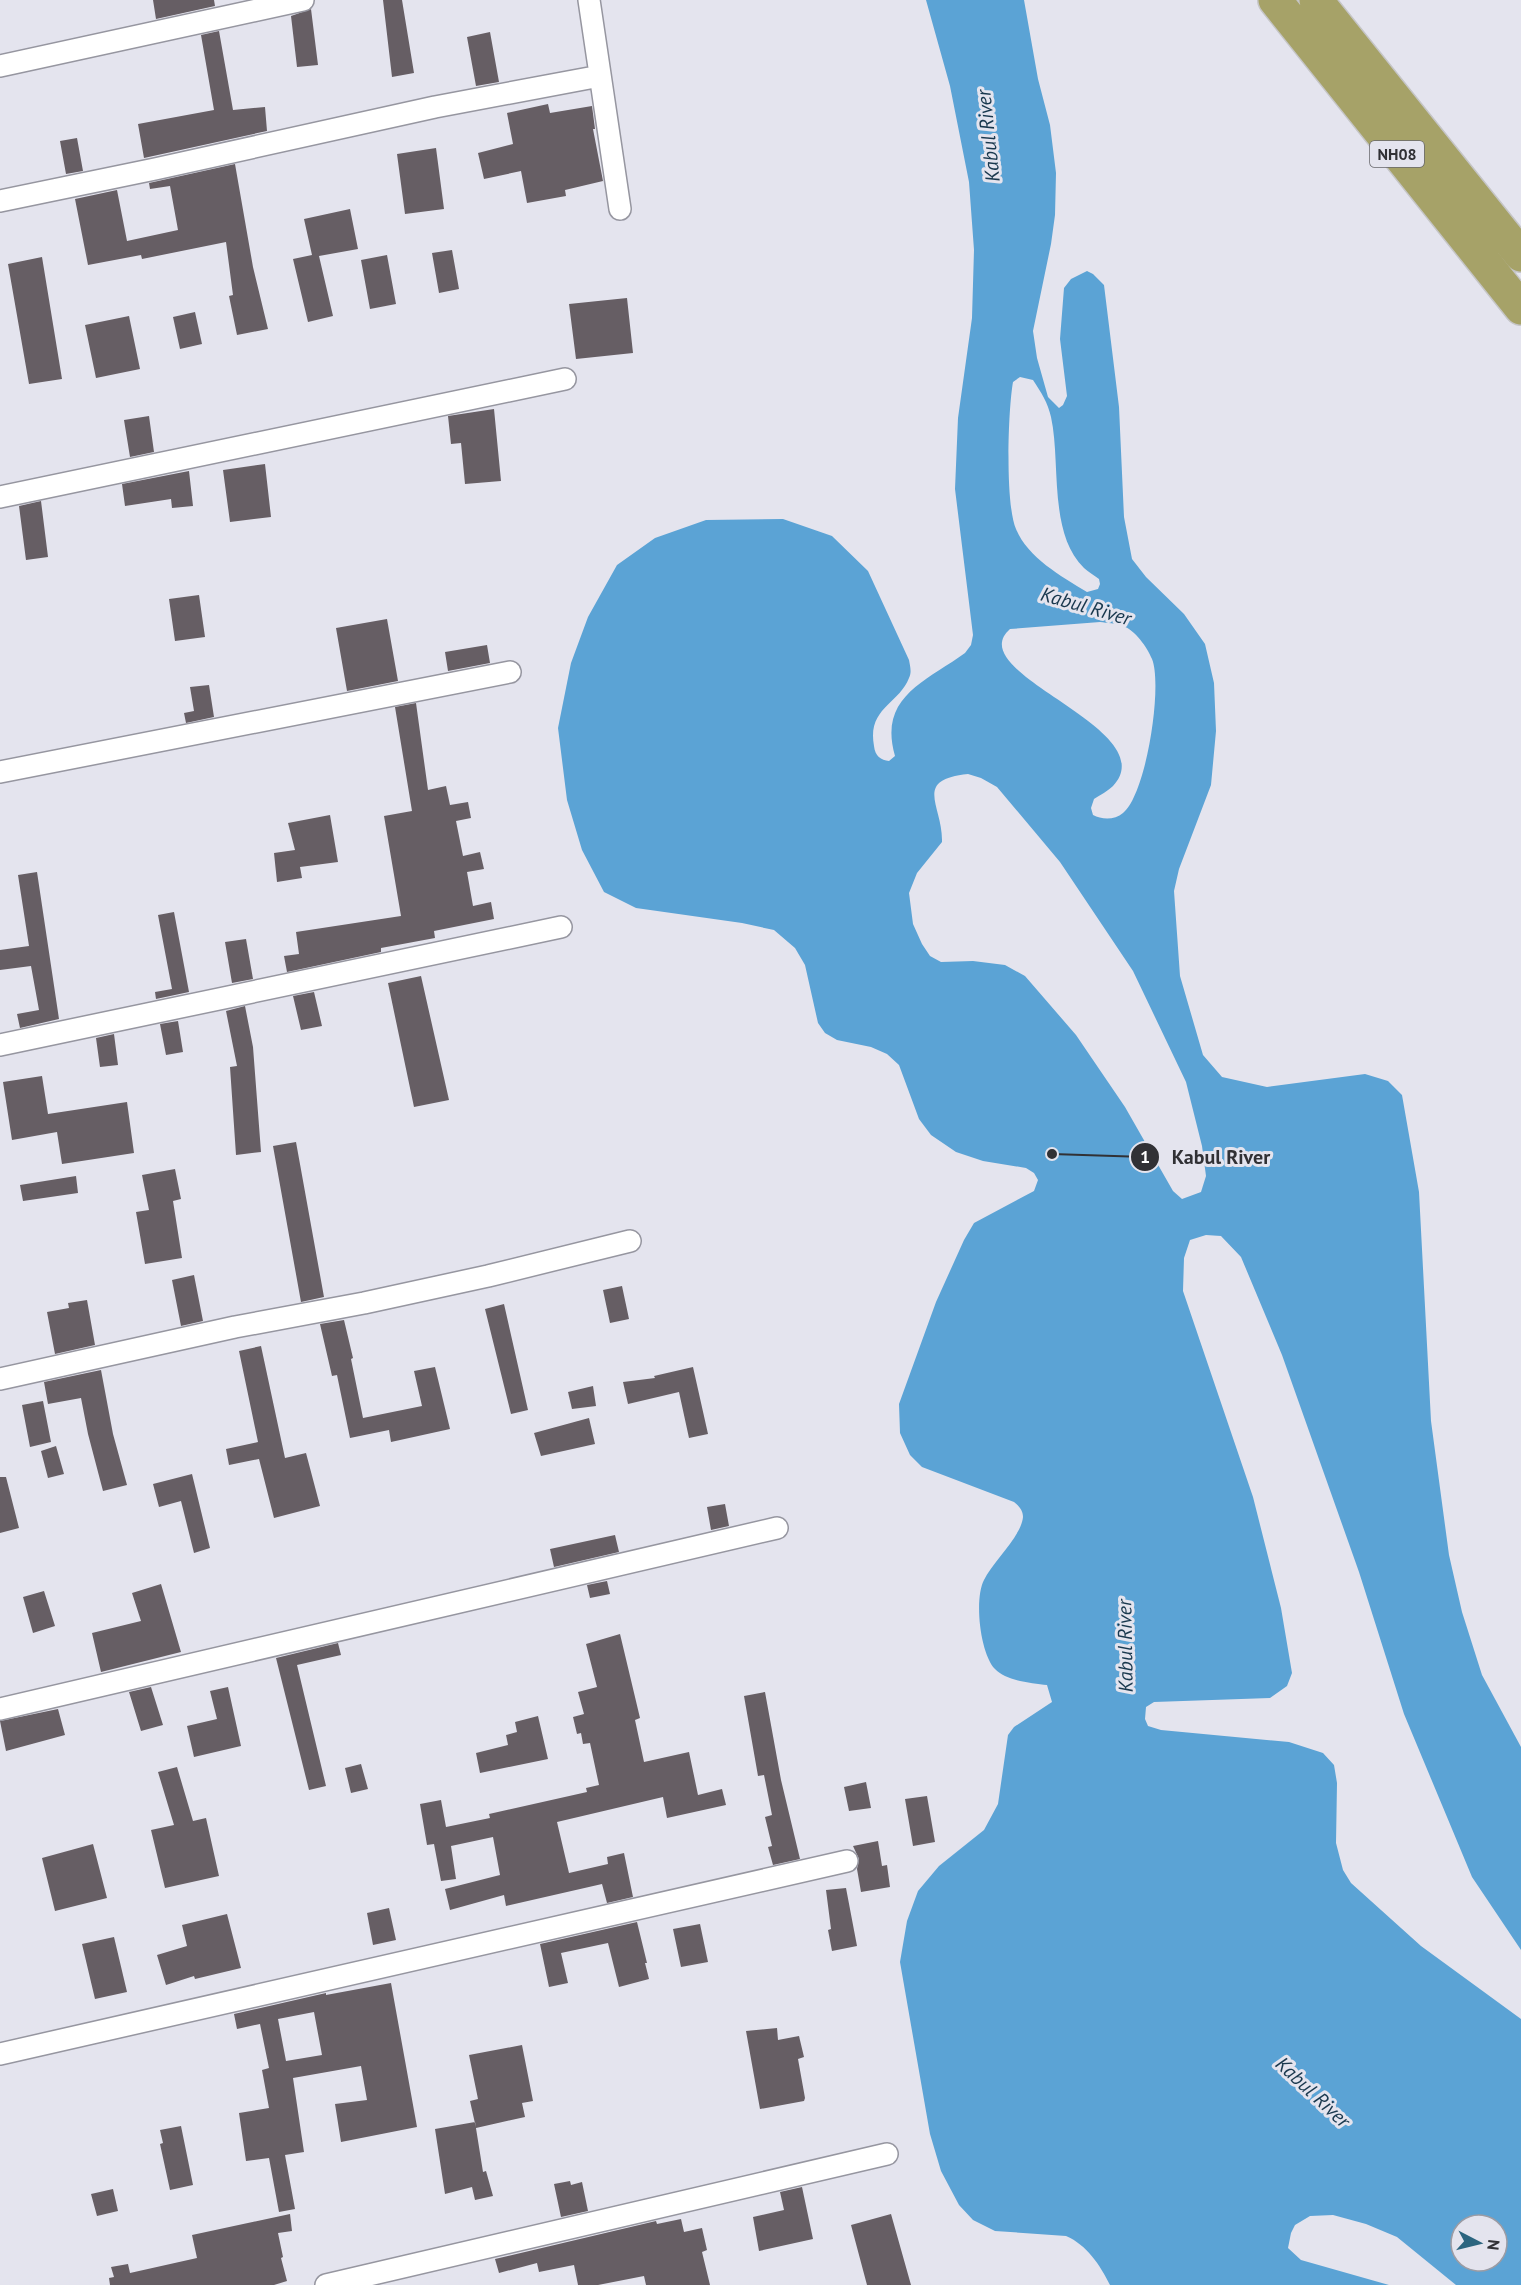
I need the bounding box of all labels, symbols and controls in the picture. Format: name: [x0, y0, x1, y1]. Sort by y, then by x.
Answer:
water label: Kabul River: [970, 87, 1006, 183]
road number: NH08: [1370, 141, 1424, 167]
water label: Kabul River: [1038, 581, 1136, 632]
callout: Kabul River: [1130, 1138, 1283, 1176]
text: Kabul River: [1172, 1144, 1270, 1170]
text: 1: [1140, 1145, 1150, 1168]
water label: Kabul River: [1111, 1598, 1139, 1693]
water label: Kabul River: [1270, 2051, 1357, 2134]
north arrow: [1449, 2213, 1509, 2273]
text: N: [1483, 2238, 1504, 2251]

